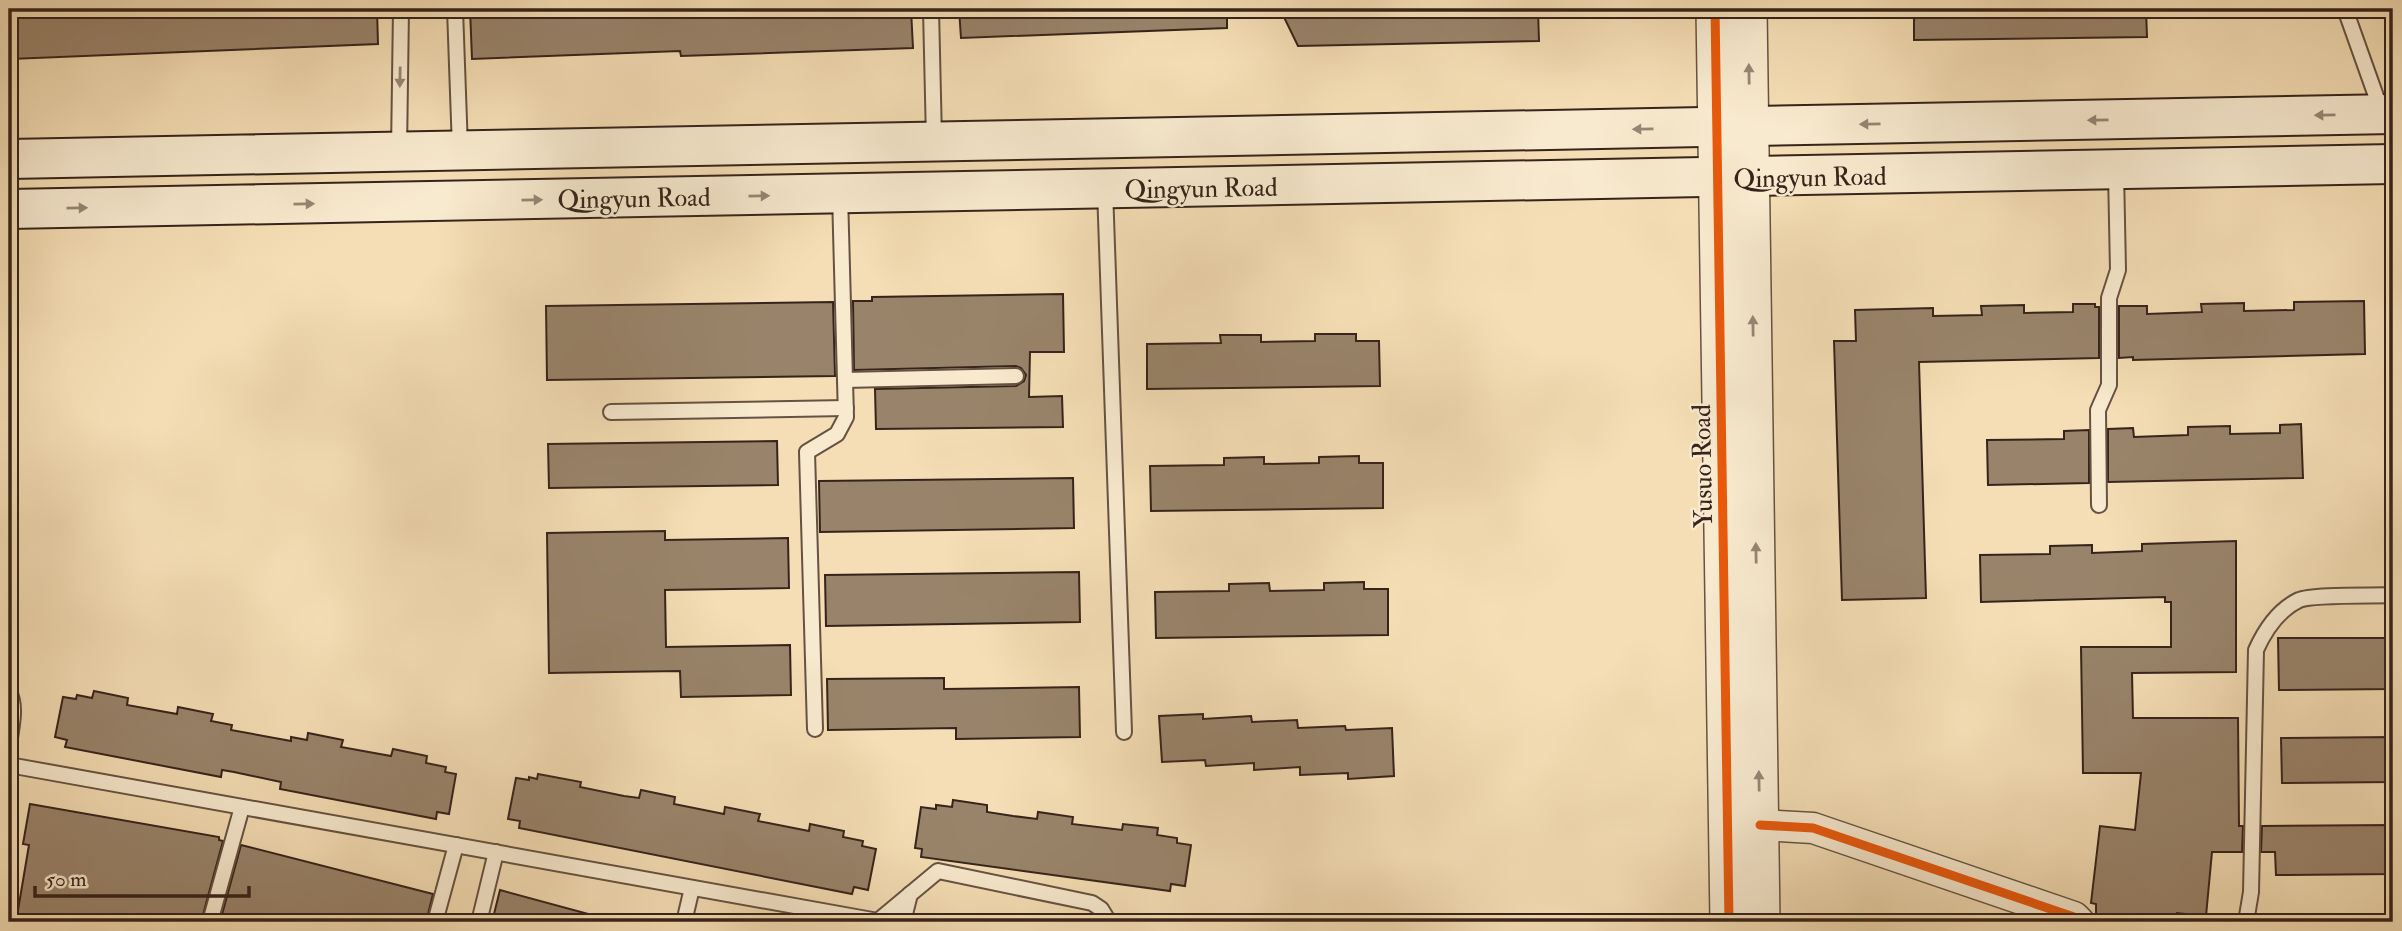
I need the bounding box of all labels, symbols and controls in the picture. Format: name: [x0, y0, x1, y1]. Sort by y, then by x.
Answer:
one-way arrow: [1743, 62, 1754, 84]
one-way arrow: [394, 66, 406, 88]
one-way arrow: [2314, 109, 2336, 121]
one-way arrow: [2086, 114, 2108, 126]
one-way arrow: [1859, 119, 1881, 130]
one-way arrow: [1631, 123, 1653, 134]
street label: Qingyun Road: [1733, 161, 1887, 195]
street label: Qingyun Road: [1124, 172, 1278, 206]
street label: Qingyun Road: [557, 182, 711, 216]
one-way arrow: [749, 190, 771, 201]
one-way arrow: [521, 194, 543, 205]
one-way arrow: [294, 198, 316, 210]
one-way arrow: [66, 202, 88, 214]
one-way arrow: [1747, 314, 1759, 336]
street label: Yusuo Road: [1686, 404, 1720, 528]
one-way arrow: [1751, 542, 1762, 564]
one-way arrow: [1754, 769, 1765, 791]
scale bar: [35, 854, 248, 898]
text: 50 m: [46, 866, 87, 893]

